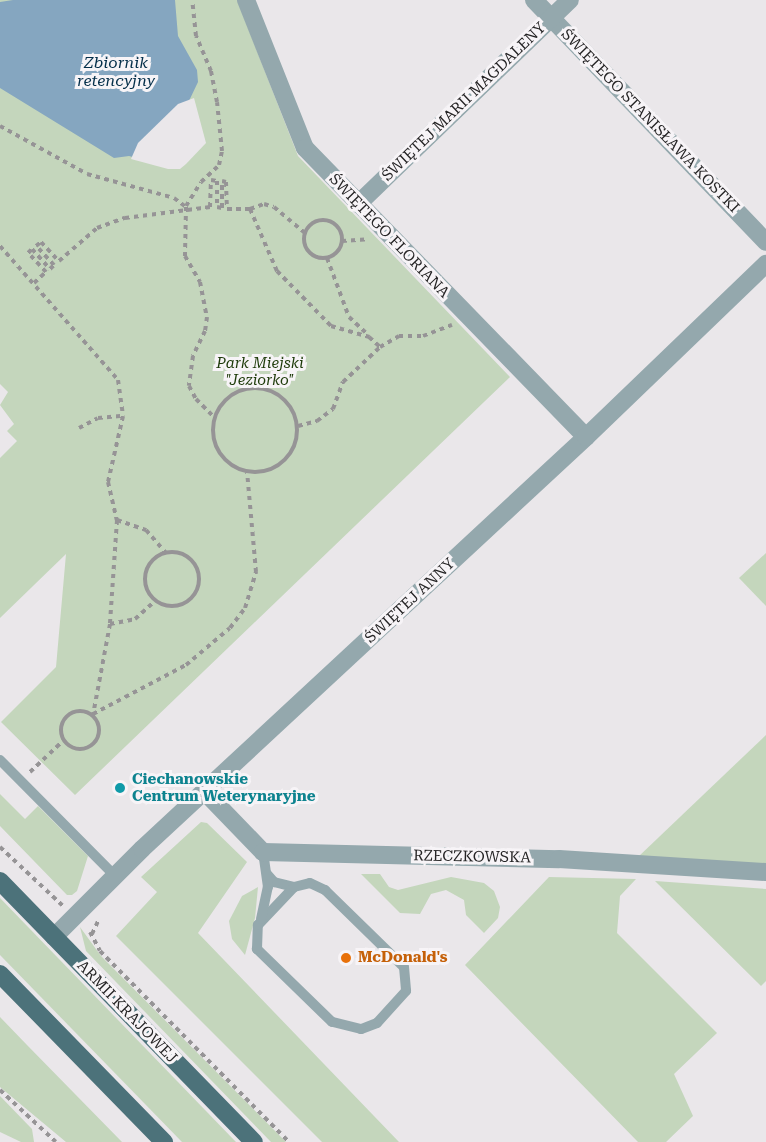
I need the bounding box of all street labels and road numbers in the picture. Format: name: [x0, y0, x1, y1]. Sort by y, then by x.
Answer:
street label: ŚWIĘTEJ MARII MAGDALENY: [378, 19, 550, 185]
street label: ŚWIĘTEGO STANISŁAWA KOSTKI: [557, 25, 743, 217]
street label: ŚWIĘTEGO FLORIANA: [325, 170, 453, 302]
street label: ŚWIĘTEJ ANNY: [361, 555, 459, 647]
street label: RZECZKOWSKA: [413, 847, 531, 867]
street label: ARMII KRAJOWEJ: [73, 957, 181, 1067]

